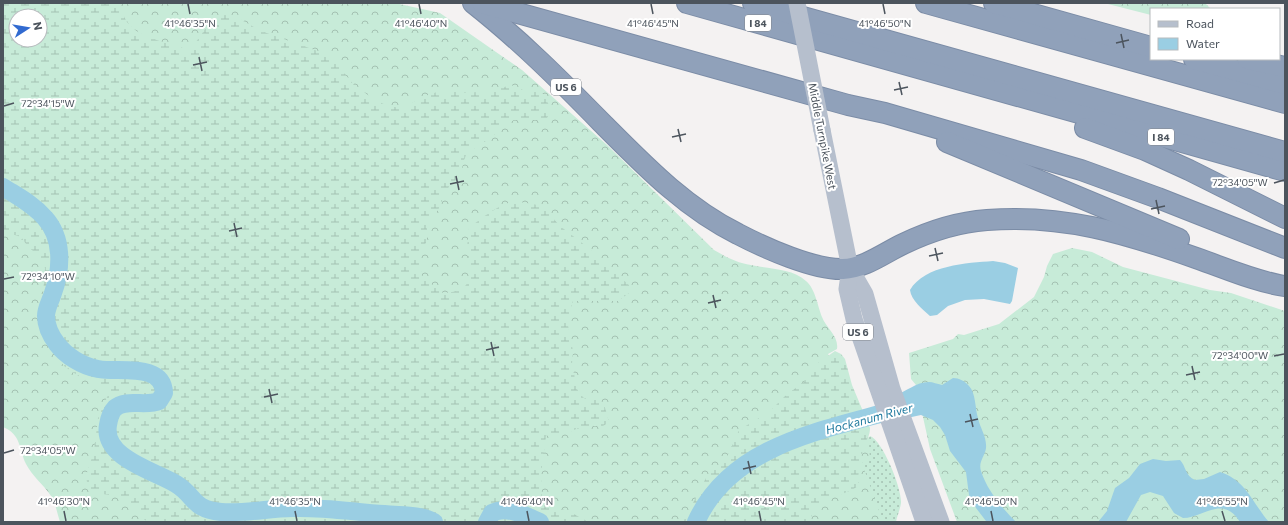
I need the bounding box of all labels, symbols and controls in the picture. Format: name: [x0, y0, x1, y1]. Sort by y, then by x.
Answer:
north arrow: [8, 8, 48, 48]
legend: [1150, 8, 1280, 60]
road number: I 84: [745, 15, 771, 31]
text: Road: [1186, 16, 1214, 30]
text: 41°46'35"N: [164, 17, 216, 29]
text: 41°46'40"N: [395, 17, 447, 29]
text: 41°46'45"N: [627, 17, 679, 29]
text: 41°46'50"N: [859, 17, 911, 29]
text: N: [31, 20, 45, 31]
text: Water: [1186, 36, 1220, 50]
road number: US 6: [551, 79, 581, 95]
street label: Middle Turnpike West: [806, 82, 840, 191]
text: 72°34'15"W: [21, 97, 75, 109]
road number: I 84: [1148, 129, 1174, 145]
text: 72°34'05"W: [1212, 176, 1268, 188]
text: 72°34'10"W: [21, 270, 75, 282]
road number: US 6: [843, 324, 873, 340]
text: 72°34'00"W: [1212, 349, 1268, 361]
water label: Hockanum River: [824, 399, 915, 436]
text: 72°34'05"W: [20, 444, 76, 456]
text: 41°46'30"N: [38, 495, 90, 507]
text: 41°46'35"N: [269, 495, 321, 507]
text: 41°46'40"N: [501, 495, 553, 507]
text: 41°46'45"N: [733, 495, 785, 507]
text: 41°46'50"N: [965, 495, 1017, 507]
text: 41°46'55"N: [1196, 495, 1248, 507]

